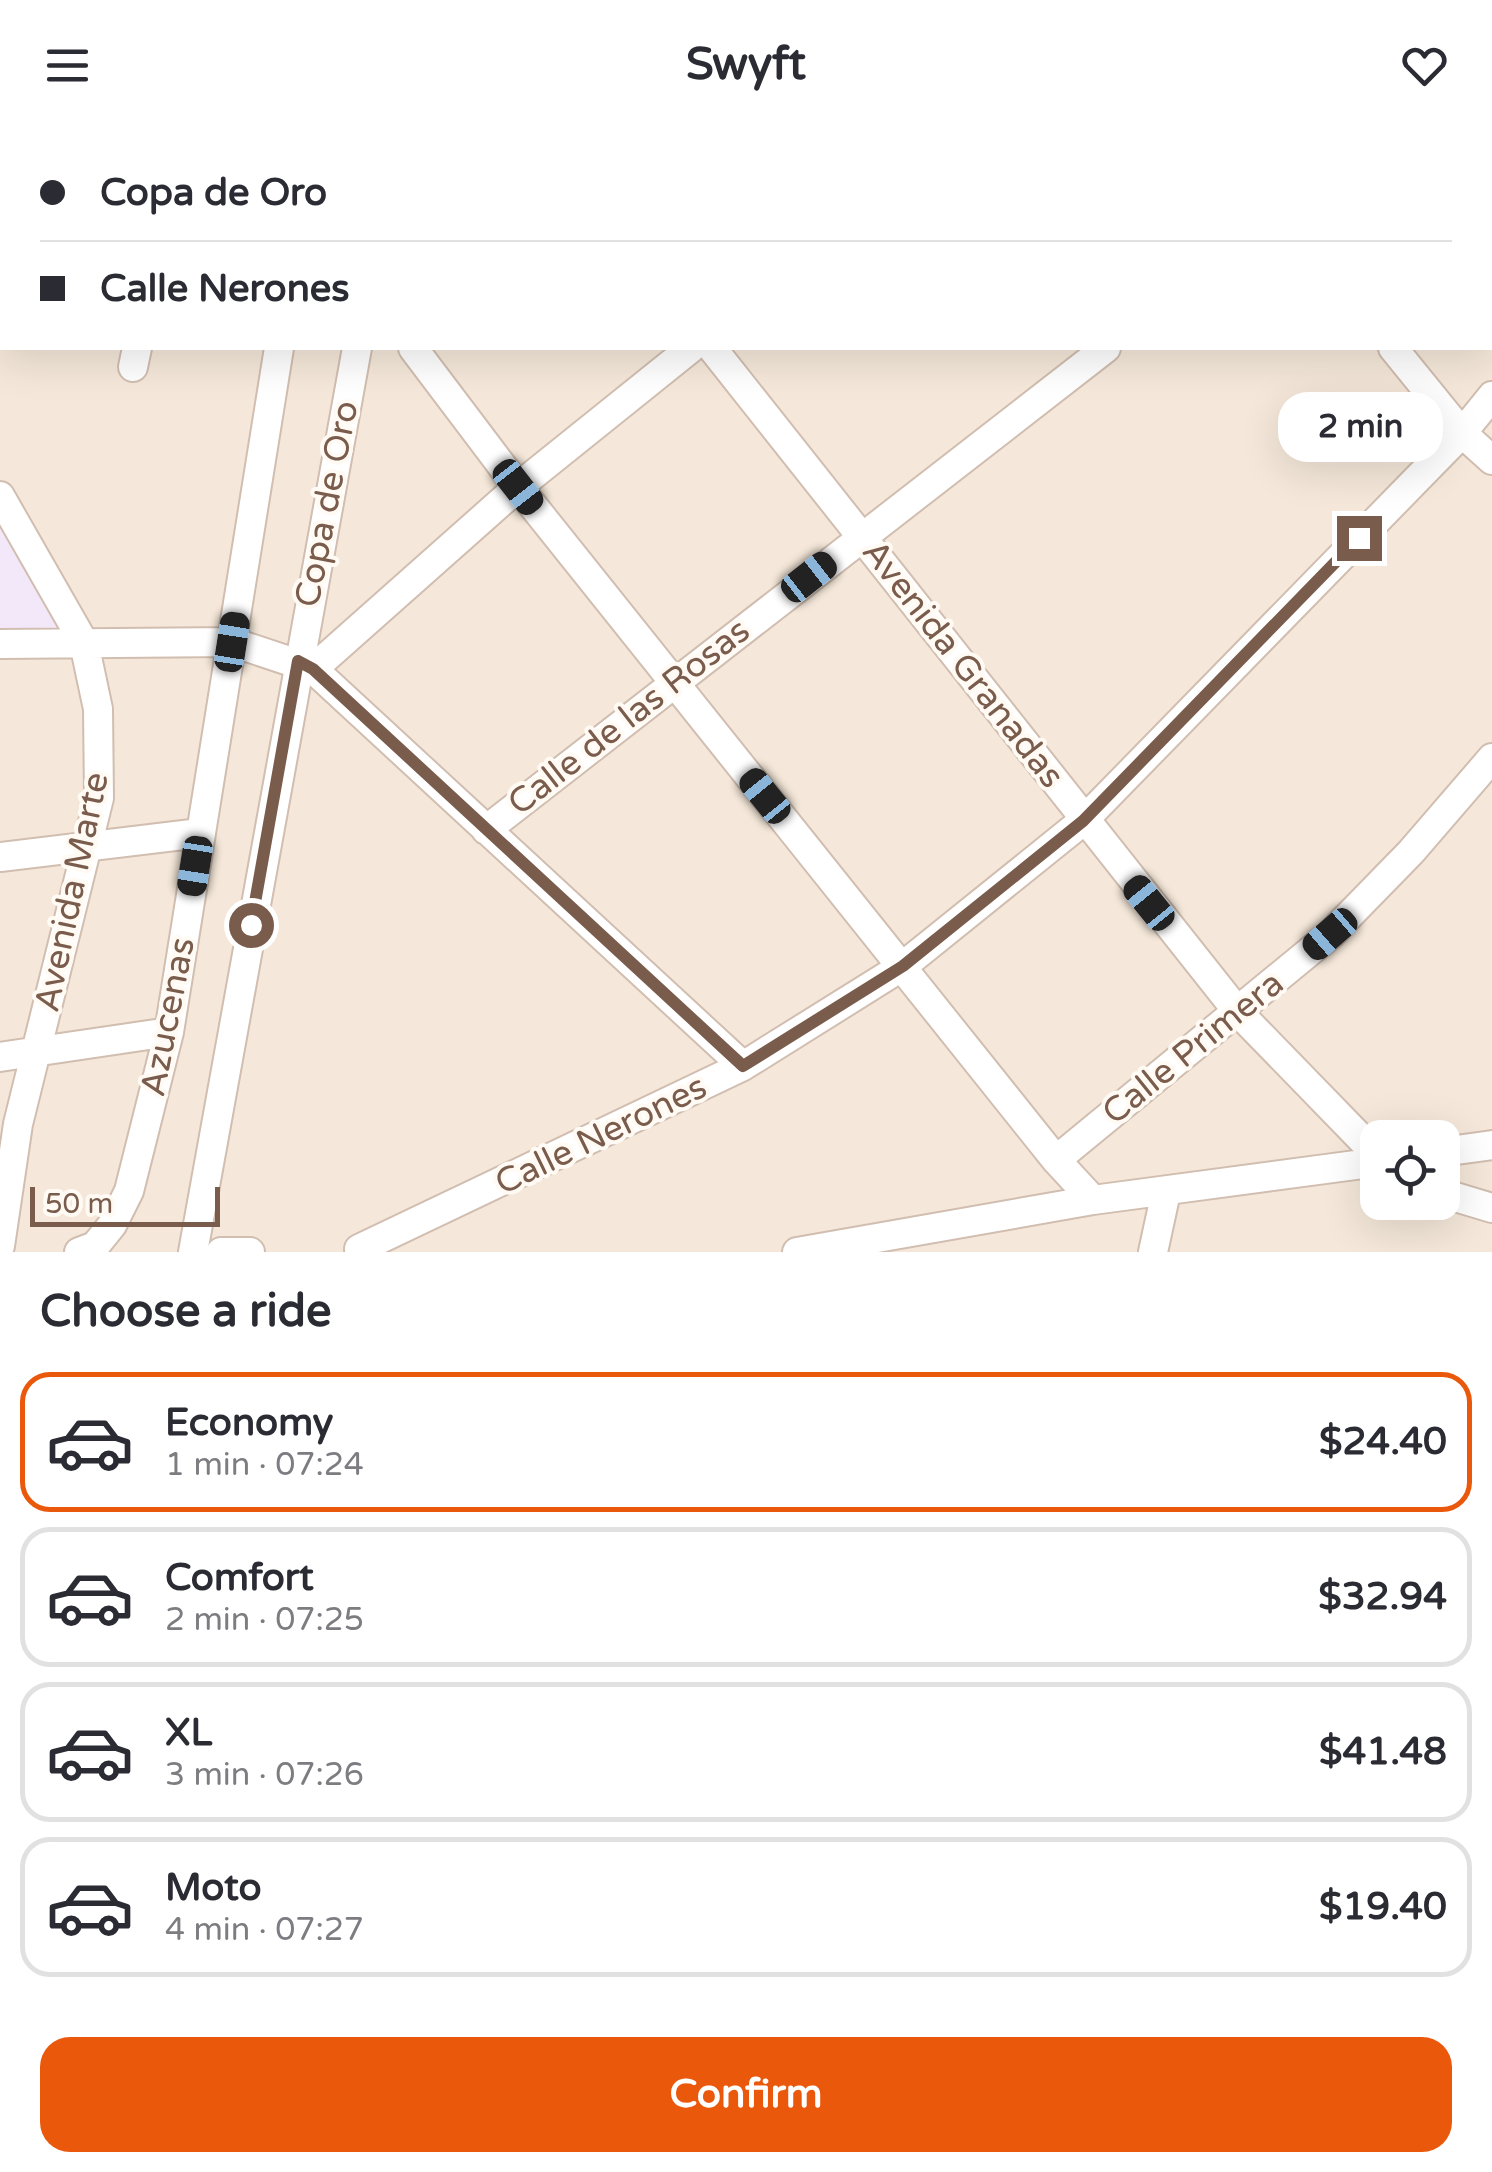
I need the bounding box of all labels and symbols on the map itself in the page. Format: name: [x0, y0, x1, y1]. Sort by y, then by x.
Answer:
callout: 2 min: [1276, 393, 1442, 463]
street label: Copa de Oro: [286, 397, 368, 611]
car: [488, 454, 548, 520]
route end: [1337, 516, 1382, 561]
street label: Avenida Granadas: [853, 532, 1073, 796]
car: [776, 547, 842, 607]
car: [212, 610, 252, 674]
street label: Calle de las Rosas: [500, 610, 758, 824]
car: [734, 763, 796, 829]
street label: Avenida Marte: [26, 768, 118, 1016]
car: [175, 834, 215, 898]
car: [1118, 870, 1180, 936]
route start: [229, 903, 274, 948]
car: [1298, 903, 1362, 965]
street label: Azucenas: [132, 934, 204, 1100]
street label: Calle Primera: [1094, 962, 1292, 1134]
street label: Calle Nerones: [488, 1066, 714, 1204]
scale bar: [30, 1182, 220, 1226]

